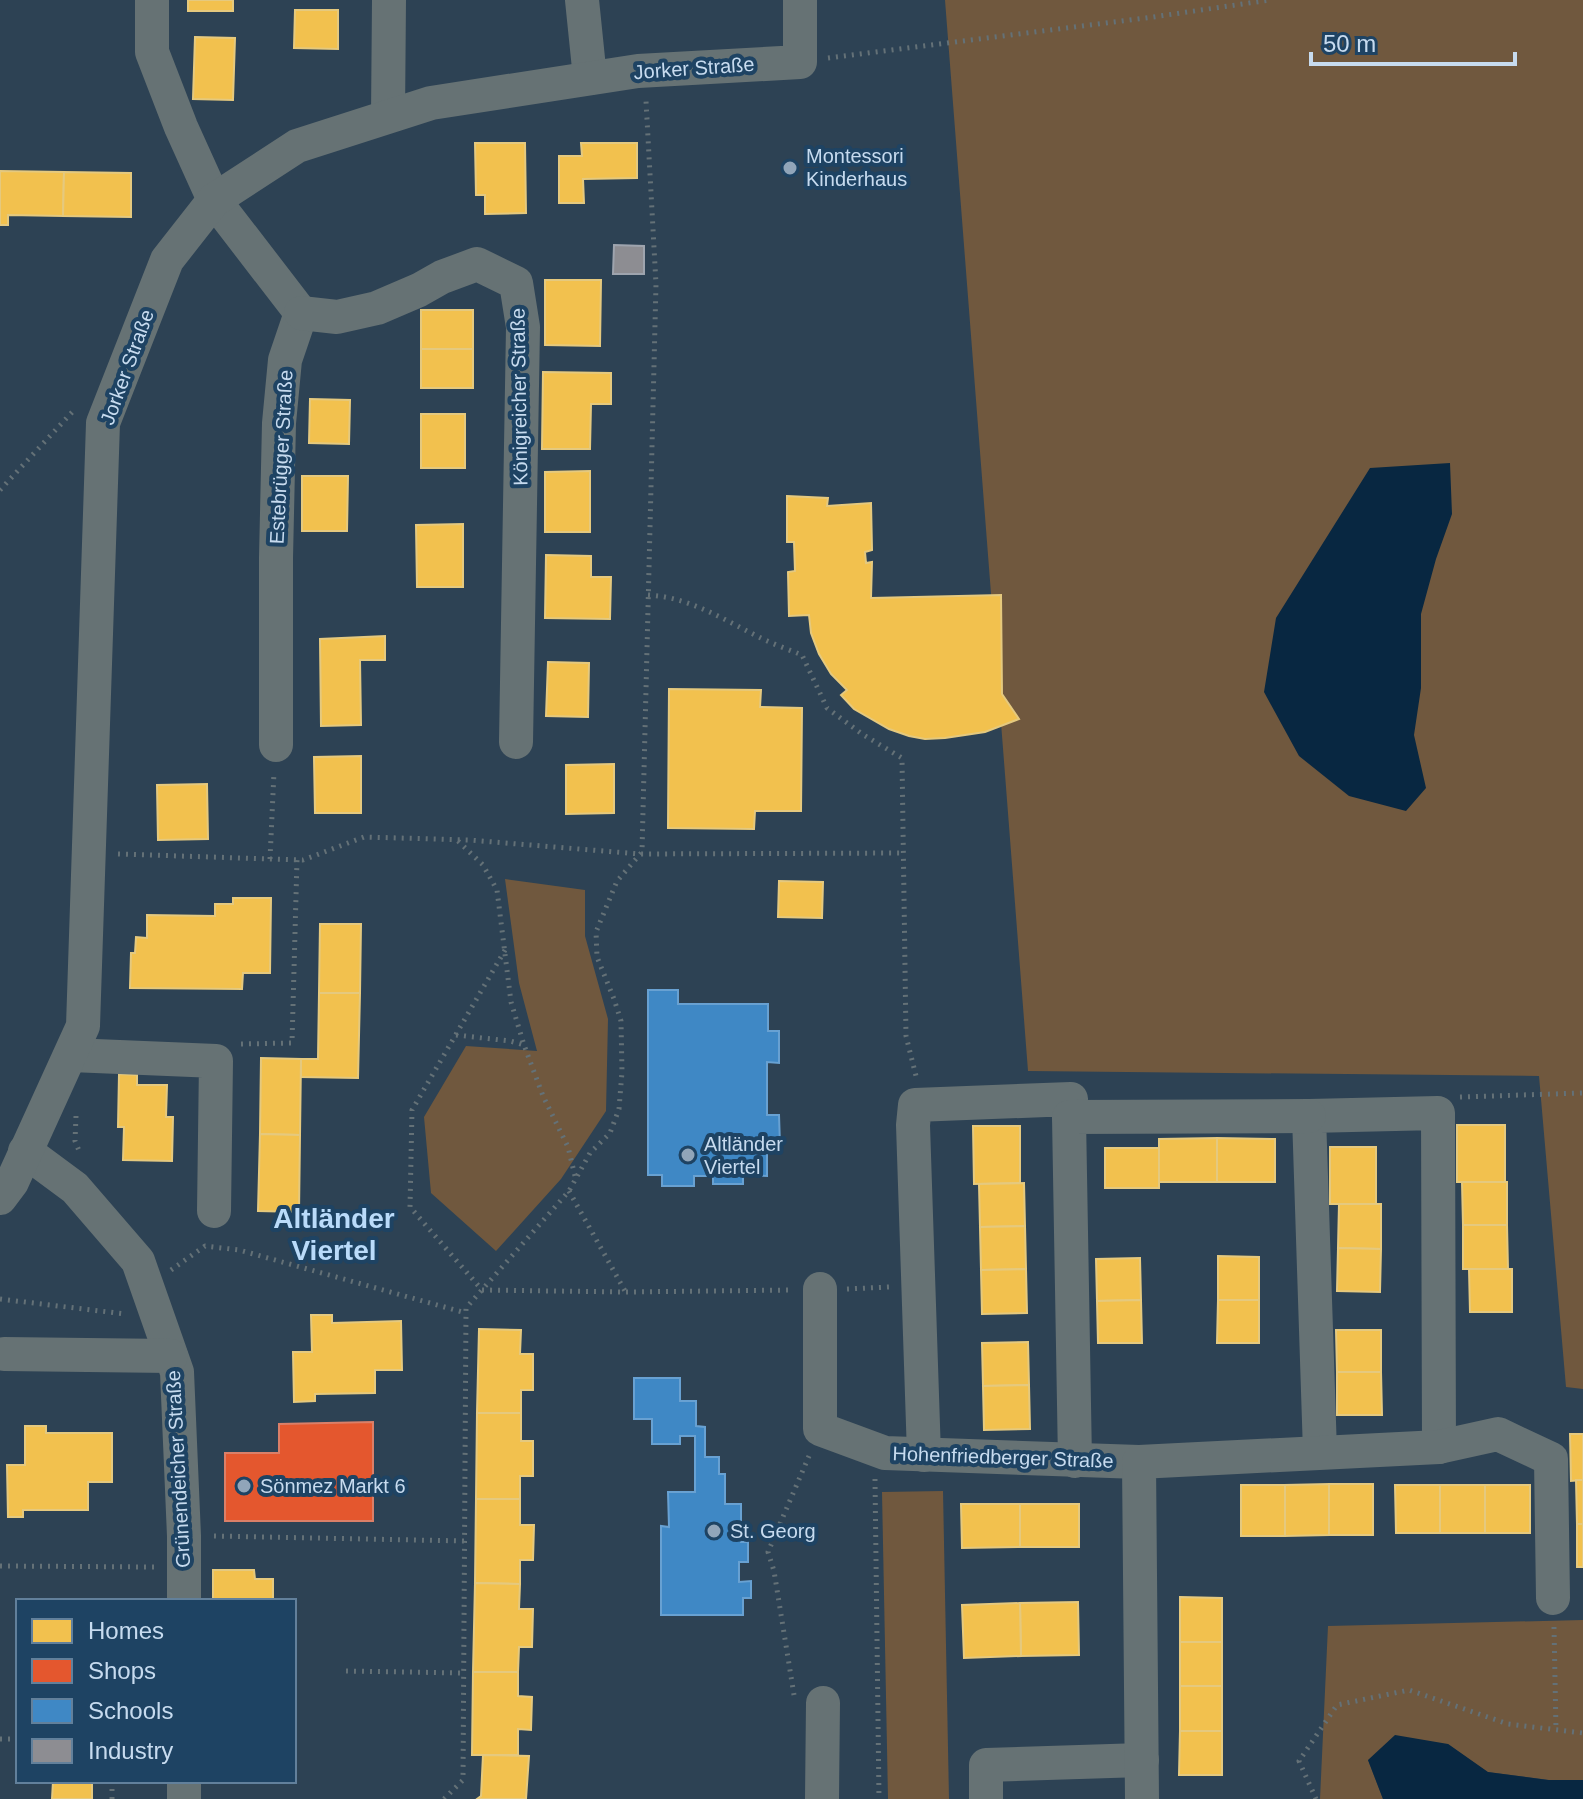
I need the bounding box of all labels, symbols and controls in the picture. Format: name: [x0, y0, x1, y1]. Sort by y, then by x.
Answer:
scale bar: [1311, 16, 1515, 66]
text: 50 m: [1323, 30, 1376, 57]
street label: Jorker Straße: [633, 53, 755, 83]
place label: Montessori Kinderhaus: [806, 145, 907, 190]
marker: Montessori Kinderhaus: [781, 159, 799, 177]
street label: Jorker Straße: [96, 306, 158, 428]
street label: Königreicher Straße: [506, 308, 532, 486]
street label: Estebrügger Straße: [265, 369, 297, 545]
place label: Altländer Viertel: [704, 1133, 783, 1178]
marker: Altländer Viertel: [679, 1146, 697, 1164]
district label: Altländer Viertel: [273, 1203, 395, 1266]
street label: Grünendeicher Straße: [162, 1370, 194, 1568]
street label: Hohenfriedberger Straße: [892, 1442, 1114, 1472]
place label: Sönmez Markt 6: [260, 1475, 406, 1497]
marker: Sönmez Markt 6: [235, 1477, 253, 1495]
place label: St. Georg: [730, 1520, 816, 1542]
marker: St. Georg: [705, 1522, 723, 1540]
legend: [16, 1599, 296, 1783]
text: Homes: [88, 1617, 164, 1644]
text: Shops: [88, 1657, 156, 1684]
text: Schools: [88, 1697, 173, 1724]
text: Industry: [88, 1737, 173, 1764]

